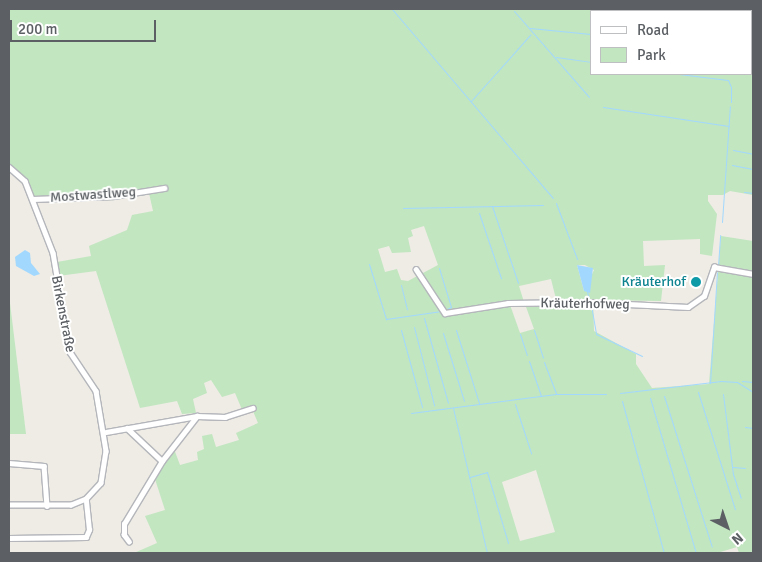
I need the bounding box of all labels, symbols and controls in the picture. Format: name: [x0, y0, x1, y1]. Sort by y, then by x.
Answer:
scale bar: [12, 10, 159, 42]
legend: [590, 10, 752, 75]
text: 200 m: [18, 20, 58, 38]
text: Road: [637, 21, 669, 39]
text: Park: [637, 46, 666, 64]
street label: Mostwastlweg: [49, 184, 137, 206]
street label: Birkenstraße: [47, 274, 79, 354]
place label: Kräuterhof: [621, 274, 686, 290]
marker: Kräuterhof: [690, 276, 702, 288]
street label: Kräuterhofweg: [540, 295, 630, 313]
north arrow: [702, 502, 752, 552]
text: N: [728, 529, 746, 548]

